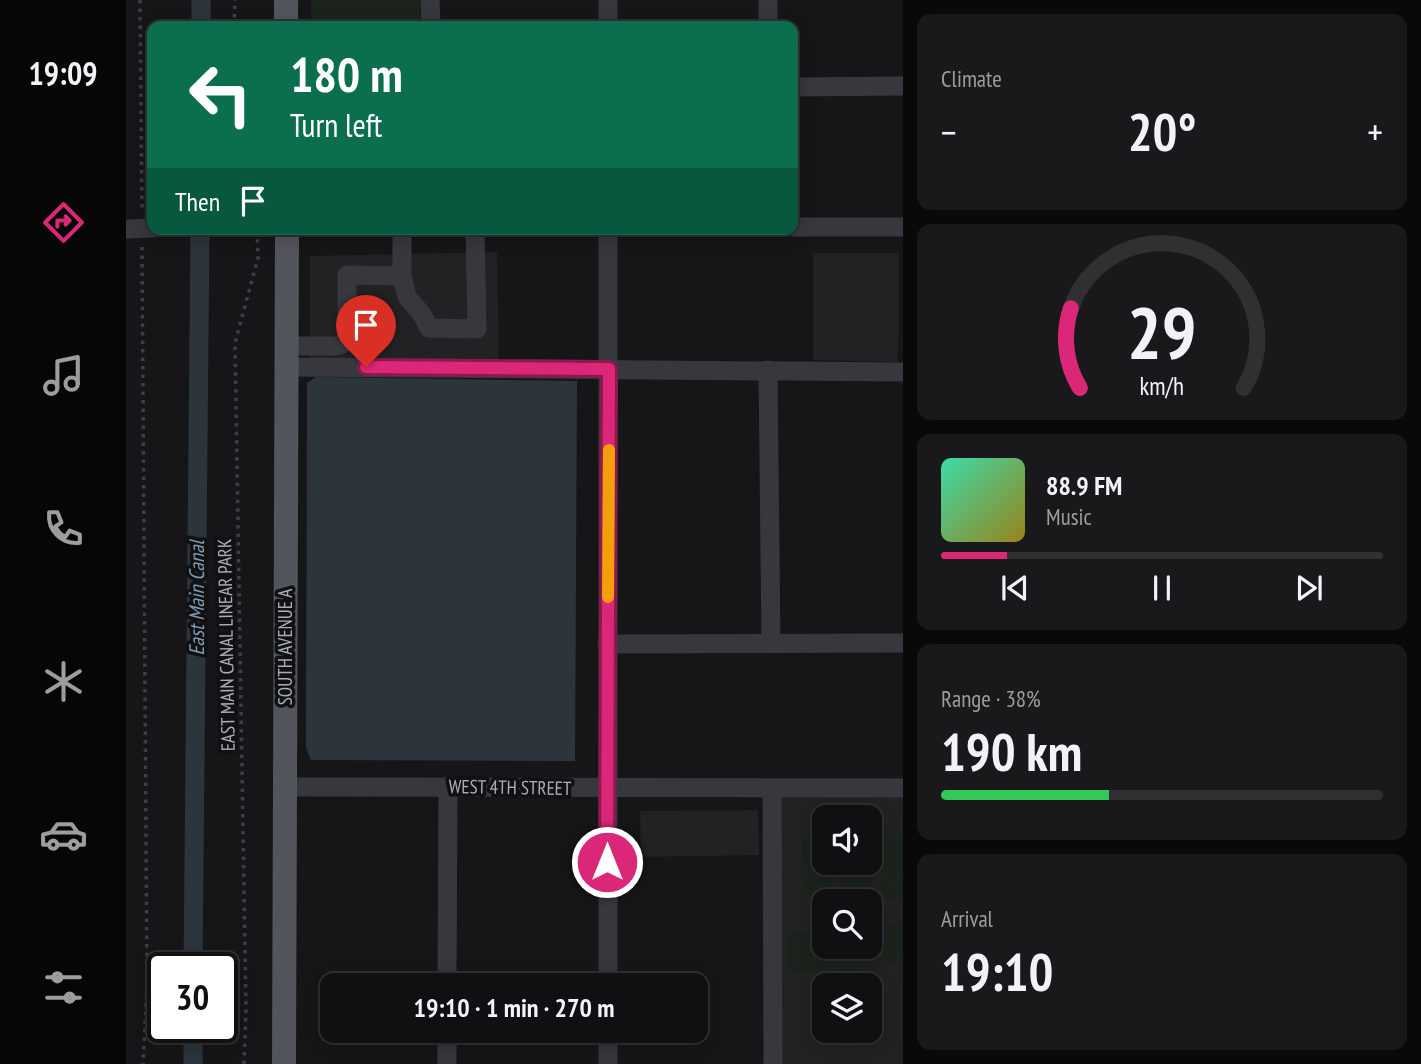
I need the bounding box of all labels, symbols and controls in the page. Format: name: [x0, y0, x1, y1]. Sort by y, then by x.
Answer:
text: 180 m: [290, 42, 403, 106]
icon: left: [175, 49, 266, 140]
text: 19:09: [28, 52, 98, 94]
text: Climate: [941, 64, 1002, 93]
text: 20°: [1128, 98, 1196, 165]
text: Turn left: [290, 104, 382, 146]
text: −: [941, 107, 957, 156]
text: +: [1367, 107, 1383, 156]
icon: arrive: [234, 182, 272, 220]
text: Then: [175, 185, 220, 218]
icon: directions: [39, 198, 88, 247]
text: 29: [1127, 284, 1197, 378]
pin: [336, 295, 396, 367]
icon: arrive: [347, 306, 385, 344]
icon: music: [39, 351, 88, 400]
text: km/h: [1140, 370, 1184, 402]
text: 88.9 FM: [1046, 469, 1122, 502]
text: Music: [1046, 502, 1092, 531]
icon: phone: [39, 504, 88, 553]
water label: East Main Canal: [183, 538, 210, 656]
street label: EAST MAIN CANAL LINEAR PARK: [212, 539, 240, 751]
icon: previous: [996, 569, 1034, 607]
icon: pause: [1143, 569, 1181, 607]
icon: next: [1290, 569, 1328, 607]
street label: SOUTH AVENUE A: [273, 589, 297, 705]
icon: climate: [39, 657, 88, 706]
text: Range · 38%: [941, 684, 1041, 713]
text: 190 km: [941, 718, 1082, 785]
street label: WEST 4TH STREET: [448, 774, 572, 800]
map controls: [812, 805, 882, 1043]
button: sound: [812, 805, 882, 875]
icon: car: [39, 810, 88, 859]
position arrow: [570, 825, 644, 899]
button: search: [812, 889, 882, 959]
text: Arrival: [941, 904, 993, 933]
text: 19:10: [941, 938, 1053, 1005]
speed limit sign: 30: [147, 952, 238, 1043]
icon: filters: [39, 963, 88, 1012]
button: layers: [812, 973, 882, 1043]
text: 19:10 · 1 min · 270 m: [414, 991, 614, 1024]

